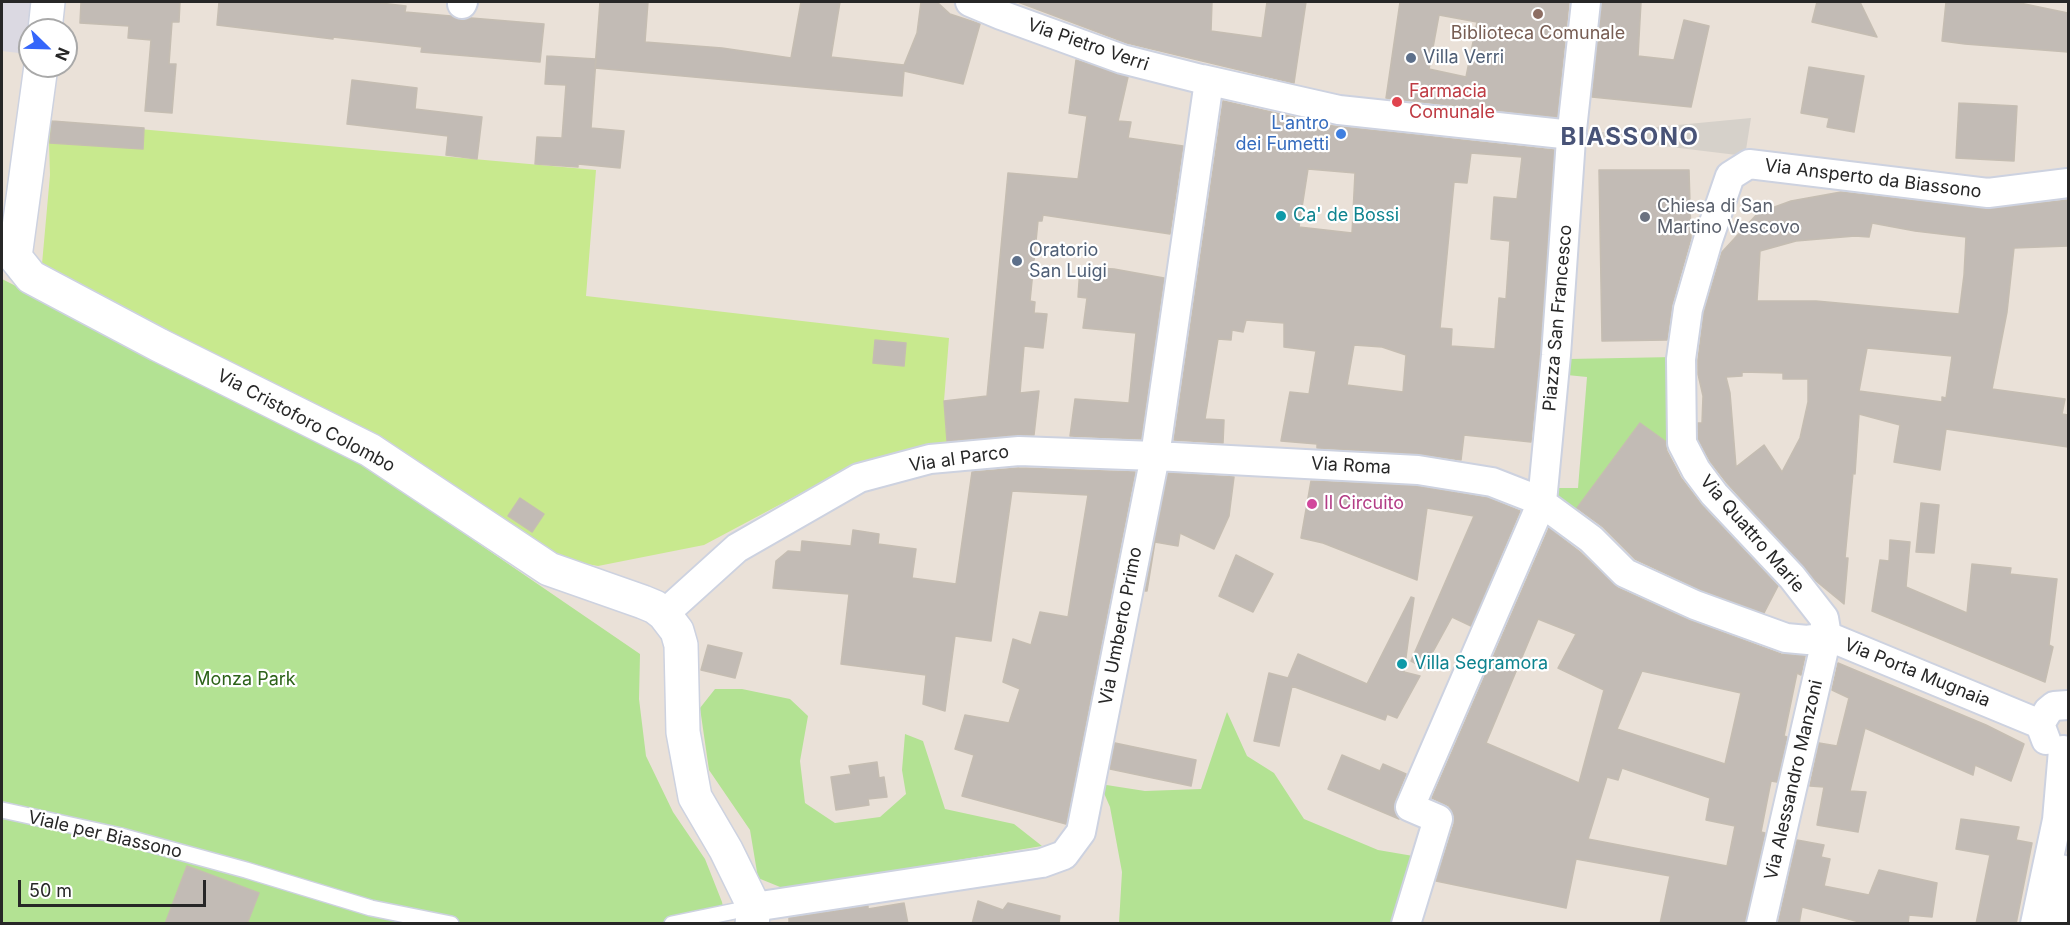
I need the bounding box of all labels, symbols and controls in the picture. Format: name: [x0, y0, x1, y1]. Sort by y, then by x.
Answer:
marker: Biblioteca Comunale: [1531, 7, 1545, 21]
street label: Via Pietro Verri: [1024, 14, 1152, 76]
north arrow: [18, 18, 78, 78]
place label: Biblioteca Comunale: [1451, 23, 1625, 45]
text: N: [51, 45, 74, 64]
place label: Villa Verri: [1423, 47, 1504, 69]
marker: Villa Verri: [1404, 51, 1418, 65]
place label: Farmacia Comunale: [1409, 81, 1495, 124]
marker: Farmacia Comunale: [1390, 95, 1404, 109]
place label: L'antro dei Fumetti: [1235, 113, 1329, 156]
district label: BIASSONO: [1561, 124, 1699, 152]
marker: L'antro dei Fumetti: [1334, 127, 1348, 141]
street label: Via Ansperto da Biassono: [1763, 155, 1983, 203]
place label: Chiesa di San Martino Vescovo: [1657, 196, 1800, 238]
place label: Ca' de Bossi: [1293, 205, 1399, 227]
marker: Ca' de Bossi: [1274, 209, 1288, 223]
marker: Chiesa di San Martino Vescovo: [1638, 210, 1652, 224]
street label: Piazza San Francesco: [1539, 224, 1577, 412]
place label: Oratorio San Luigi: [1029, 240, 1107, 282]
marker: Oratorio San Luigi: [1010, 254, 1024, 268]
street label: Via Cristoforo Colombo: [213, 365, 399, 477]
street label: Via al Parco: [908, 441, 1010, 477]
street label: Via Roma: [1311, 453, 1391, 479]
street label: Via Quattro Marie: [1695, 471, 1809, 597]
place label: Il Circuito: [1324, 493, 1404, 515]
marker: Il Circuito: [1305, 497, 1319, 511]
street label: Via Umberto Primo: [1095, 545, 1147, 707]
street label: Via Porta Mugnaia: [1841, 634, 1993, 712]
place label: Villa Segramora: [1414, 653, 1548, 675]
marker: Villa Segramora: [1395, 657, 1409, 671]
park label: Monza Park: [194, 669, 296, 691]
street label: Via Alessandro Manzoni: [1760, 678, 1828, 882]
street label: Viale per Biassono: [26, 807, 184, 863]
scale bar: [21, 868, 208, 906]
text: 50 m: [29, 880, 72, 901]

